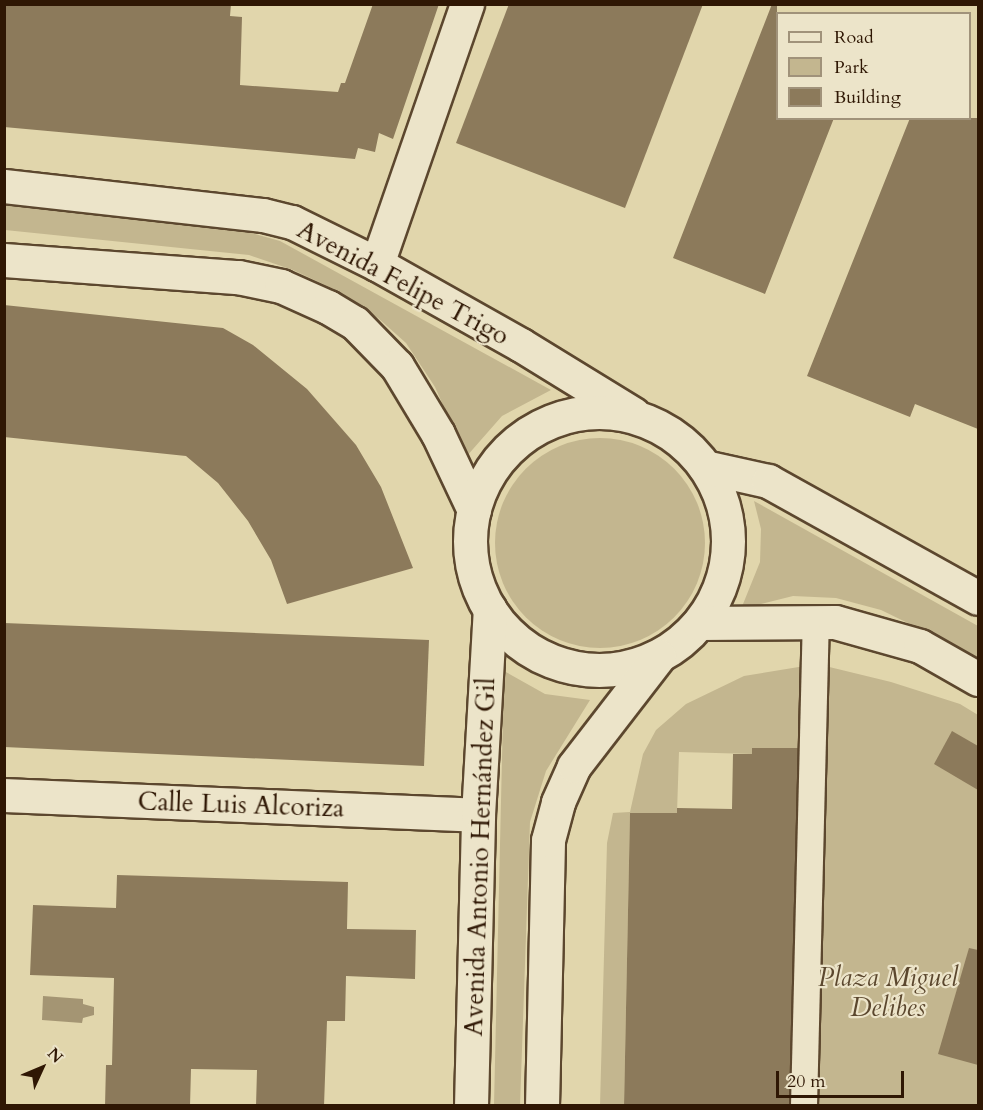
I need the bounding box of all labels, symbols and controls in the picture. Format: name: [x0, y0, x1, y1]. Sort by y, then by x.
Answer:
legend: [776, 12, 971, 120]
text: Road: [834, 25, 874, 50]
text: Park: [834, 55, 869, 80]
text: Building: [834, 85, 901, 110]
street label: Avenida Felipe Trigo: [292, 214, 514, 352]
street label: Avenida Antonio Hernández Gil: [458, 677, 502, 1037]
street label: Calle Luis Alcoriza: [137, 786, 345, 824]
park label: Plaza Miguel Delibes: [818, 962, 958, 1024]
north arrow: [12, 1038, 72, 1098]
text: N: [42, 1043, 68, 1068]
scale bar: [779, 1059, 906, 1097]
text: 20 m: [787, 1069, 826, 1094]

